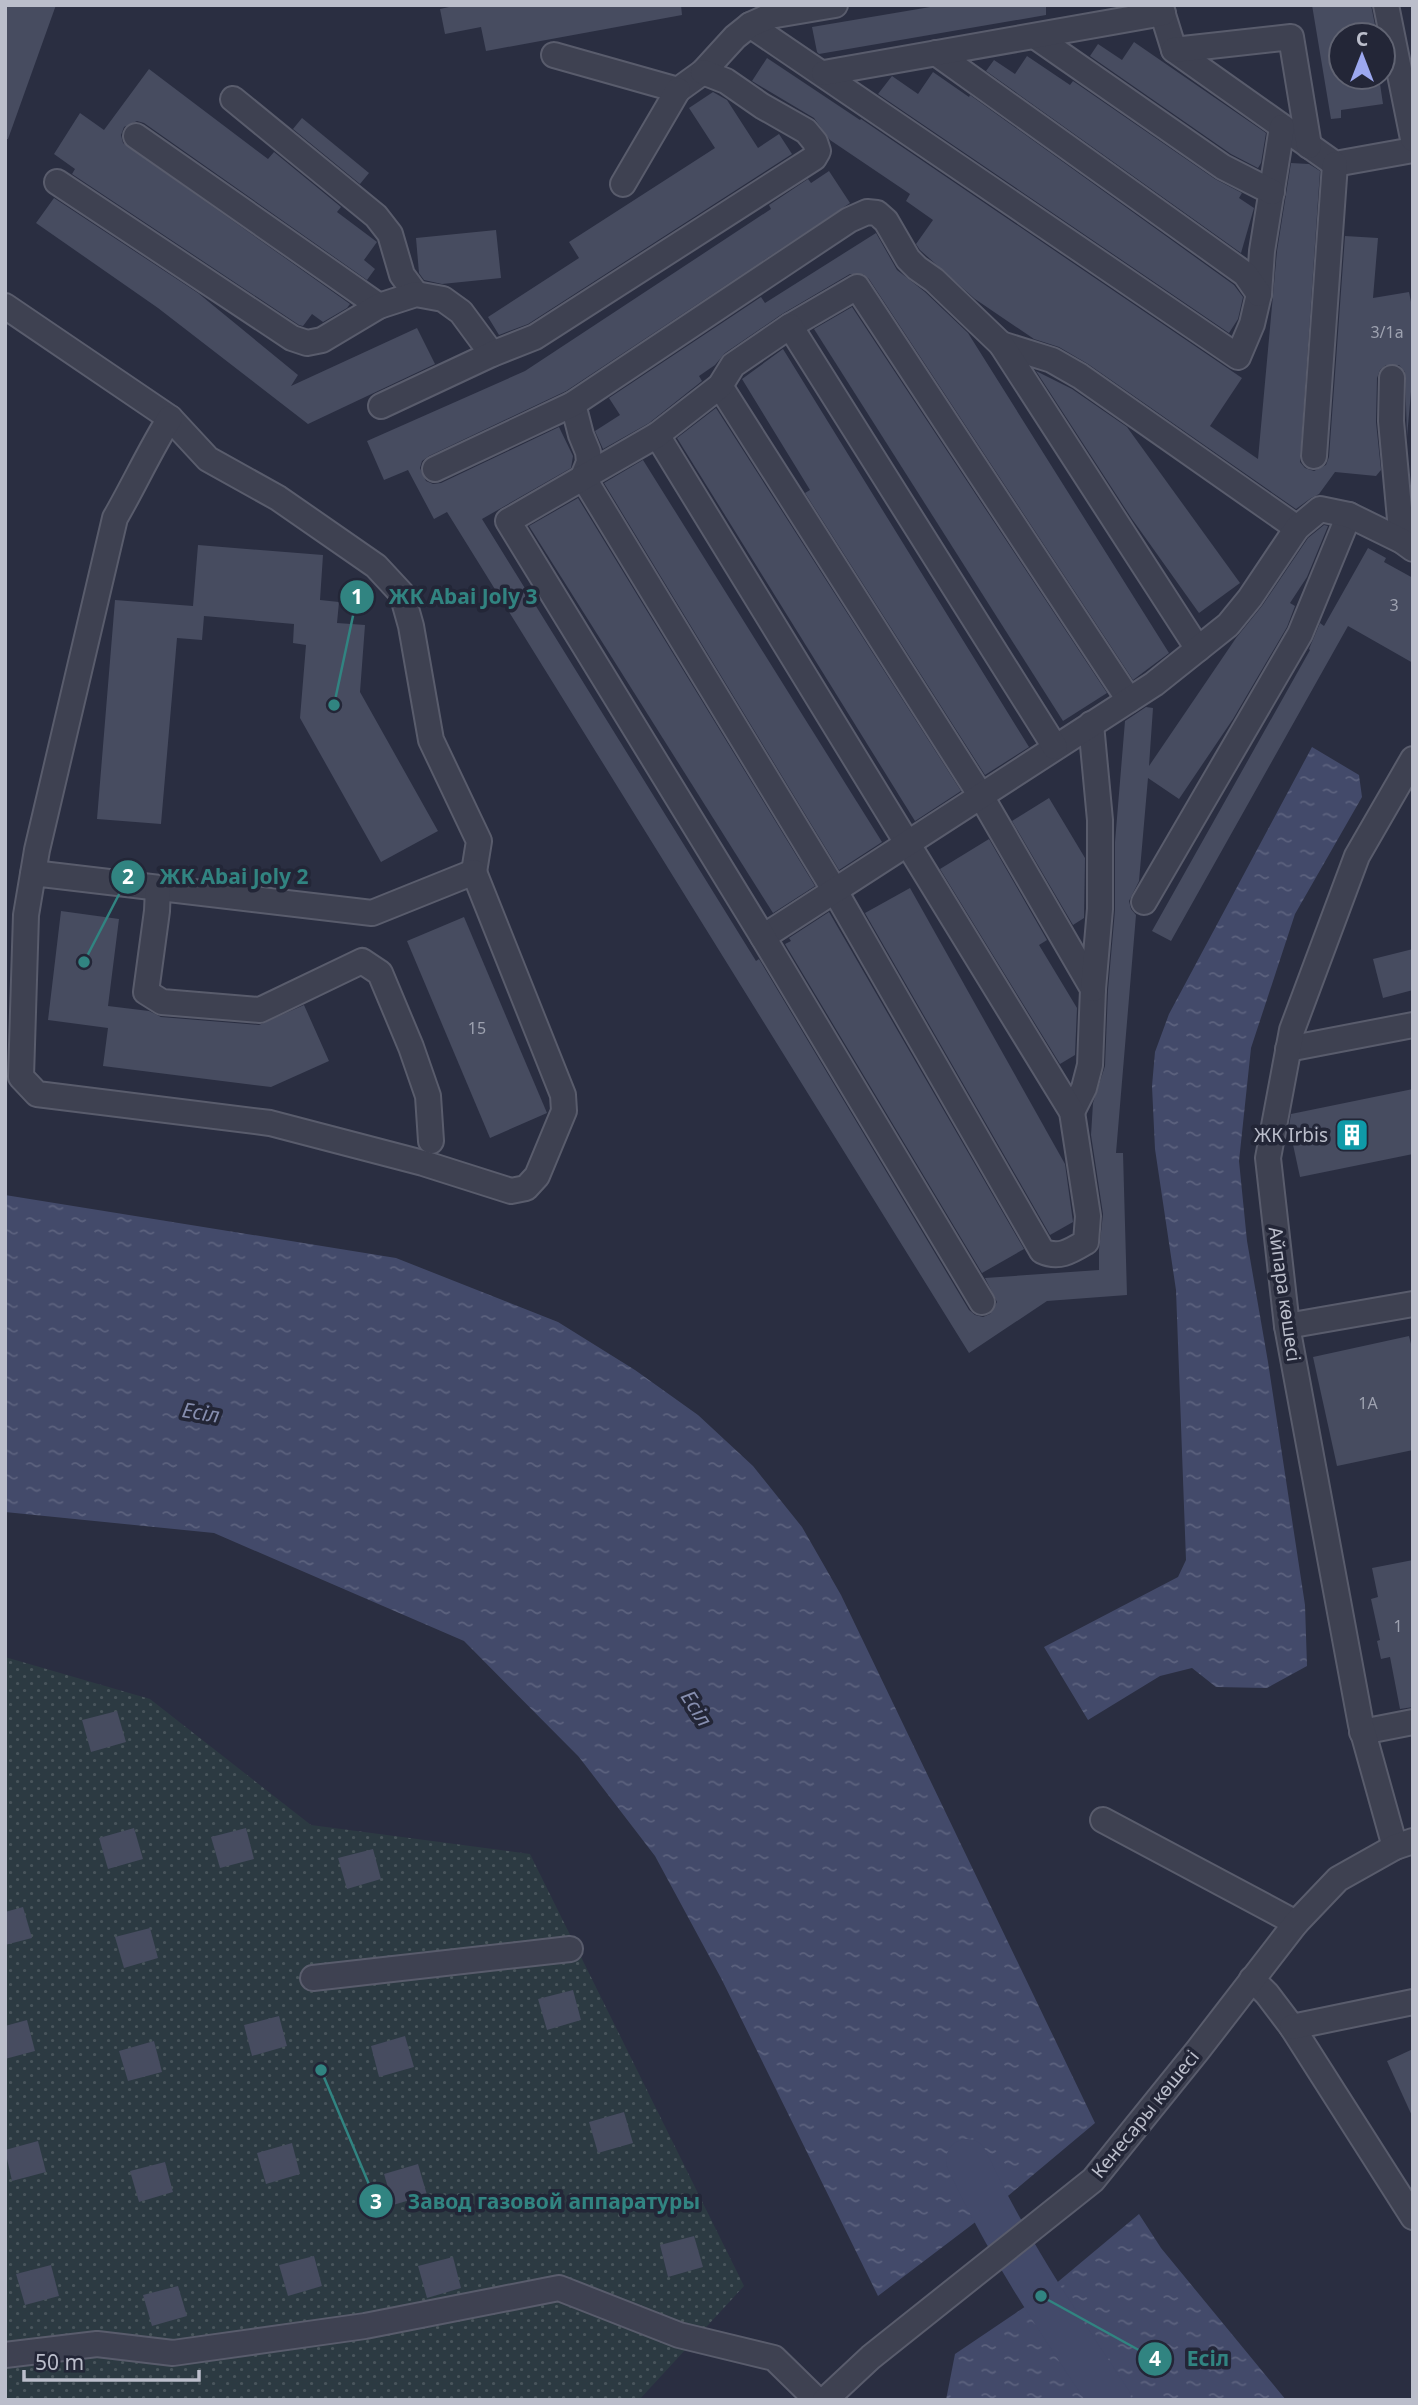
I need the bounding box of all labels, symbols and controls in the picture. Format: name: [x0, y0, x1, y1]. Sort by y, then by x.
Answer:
north arrow: [1327, 21, 1397, 91]
text: С: [1356, 26, 1368, 52]
house number: 3/1а: [1370, 321, 1404, 343]
callout: ЖК Abai Joly 3: [340, 576, 552, 618]
text: 1: [351, 582, 363, 610]
text: ЖК Abai Joly 3: [389, 582, 537, 610]
house number: 3: [1389, 594, 1399, 616]
callout: ЖК Abai Joly 2: [110, 856, 322, 898]
text: 2: [122, 862, 134, 890]
text: ЖК Abai Joly 2: [160, 862, 308, 890]
house number: 15: [468, 1017, 486, 1039]
building icon: ЖК Irbis: [1333, 1116, 1371, 1154]
place label: ЖК Irbis: [1254, 1122, 1328, 1148]
street label: Айпара көшесі: [1263, 1225, 1307, 1363]
house number: 1А: [1358, 1392, 1378, 1414]
water label: Есіл: [180, 1395, 222, 1429]
house number: 1: [1393, 1615, 1403, 1637]
water label: Есіл: [675, 1685, 719, 1731]
street label: Кенесары көшесі: [1085, 2044, 1205, 2184]
callout: Завод газовой аппаратуры: [359, 2180, 714, 2222]
text: 3: [370, 2187, 382, 2215]
text: Завод газовой аппаратуры: [408, 2187, 700, 2215]
scale bar: [24, 2338, 200, 2382]
callout: Есіл: [1138, 2338, 1243, 2380]
text: 4: [1149, 2344, 1161, 2372]
text: Есіл: [1187, 2344, 1229, 2372]
text: 50 m: [35, 2348, 84, 2376]

